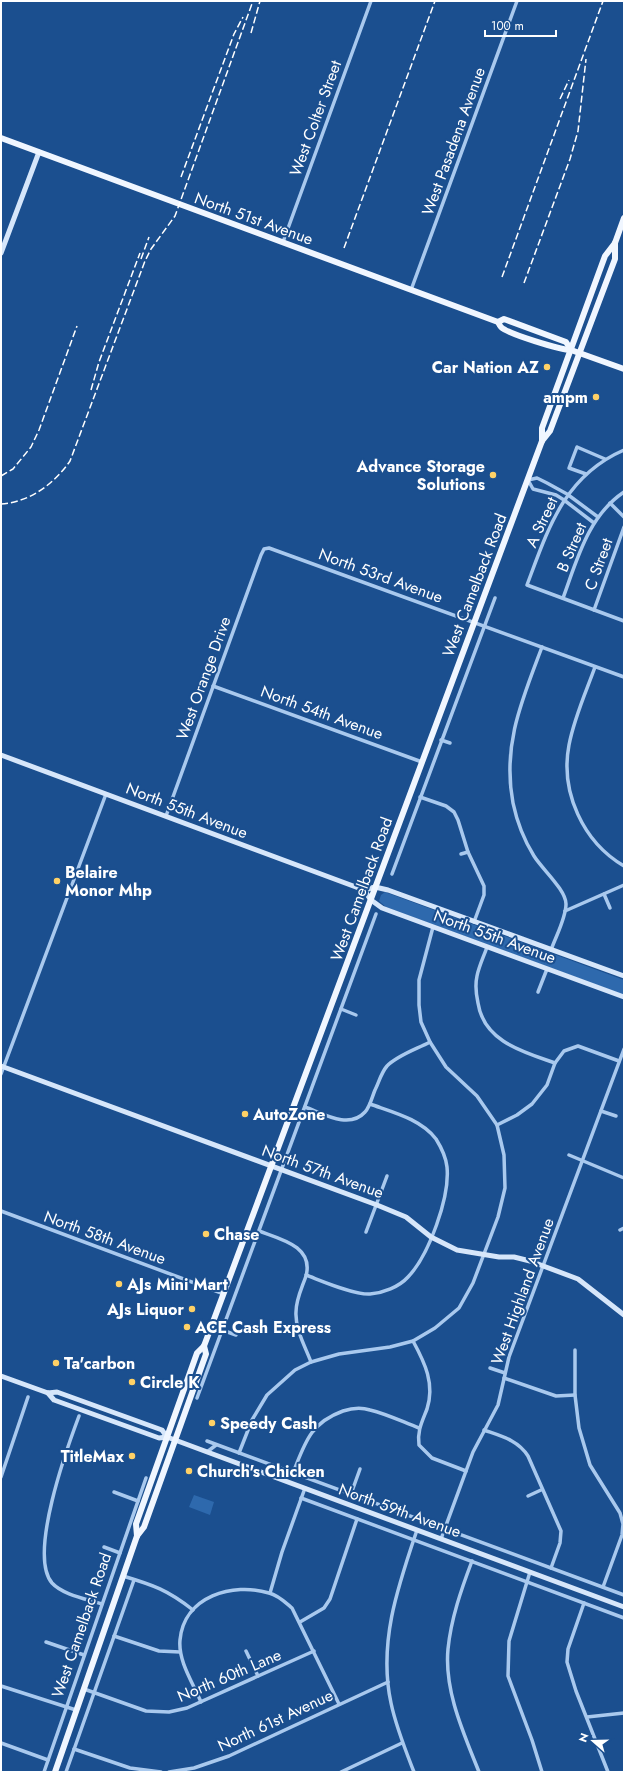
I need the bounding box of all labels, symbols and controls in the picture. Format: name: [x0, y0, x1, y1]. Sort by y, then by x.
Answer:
scale bar: [485, 12, 556, 38]
text: 100 m: [491, 17, 524, 35]
street label: West Colter Street: [284, 57, 347, 179]
street label: West Pasadena Avenue: [416, 64, 491, 218]
street label: North 51st Avenue: [191, 186, 316, 251]
place label: Car Nation AZ: [432, 356, 539, 379]
marker: Car Nation AZ: [542, 362, 552, 372]
place label: ampm: [543, 386, 588, 409]
marker: ampm: [591, 392, 601, 402]
place label: Advance Storage Solutions: [356, 455, 485, 496]
marker: Advance Storage Solutions: [488, 470, 498, 480]
street label: A Street: [520, 493, 563, 551]
street label: West Camelback Road: [437, 510, 512, 660]
street label: B Street: [551, 519, 592, 576]
street label: C Street: [578, 535, 619, 593]
street label: North 53rd Avenue: [315, 542, 446, 609]
street label: West Orange Drive: [170, 613, 236, 743]
street label: North 54th Avenue: [257, 680, 386, 745]
street label: North 55th Avenue: [123, 777, 251, 844]
street label: West Camelback Road: [325, 814, 398, 964]
place label: Belaire Monor Mhp: [65, 861, 152, 902]
marker: Belaire Monor Mhp: [52, 876, 62, 886]
street label: North 55th Avenue: [430, 904, 559, 969]
place label: AutoZone: [252, 1103, 325, 1126]
marker: AutoZone: [240, 1109, 250, 1119]
street label: North 57th Avenue: [259, 1139, 387, 1204]
street label: North 58th Avenue: [41, 1205, 169, 1270]
street label: West Highland Avenue: [485, 1215, 560, 1368]
place label: Chase: [214, 1223, 259, 1246]
marker: Chase: [201, 1229, 211, 1239]
place label: AJs Mini Mart: [126, 1273, 229, 1296]
marker: AJs Mini Mart: [114, 1279, 124, 1289]
place label: AJs Liquor: [106, 1298, 184, 1321]
marker: AJs Liquor: [187, 1304, 197, 1314]
place label: ACE Cash Express: [194, 1316, 331, 1339]
marker: ACE Cash Express: [182, 1322, 192, 1332]
place label: Ta'carbon: [64, 1352, 135, 1375]
marker: Ta'carbon: [51, 1358, 61, 1368]
place label: Circle K: [140, 1371, 200, 1394]
marker: Circle K: [127, 1377, 137, 1387]
place label: Speedy Cash: [220, 1412, 317, 1435]
marker: Speedy Cash: [207, 1418, 217, 1428]
place label: TitleMax: [61, 1445, 124, 1468]
marker: TitleMax: [127, 1451, 137, 1461]
place label: Church's Chicken: [197, 1460, 325, 1483]
marker: Church's Chicken: [184, 1466, 194, 1476]
street label: North 59th Avenue: [335, 1478, 464, 1543]
street label: West Camelback Road: [46, 1550, 117, 1701]
street label: North 60th Lane: [174, 1643, 285, 1708]
street label: North 61st Avenue: [214, 1684, 337, 1757]
north arrow: [573, 1721, 613, 1761]
text: N: [575, 1731, 593, 1744]

